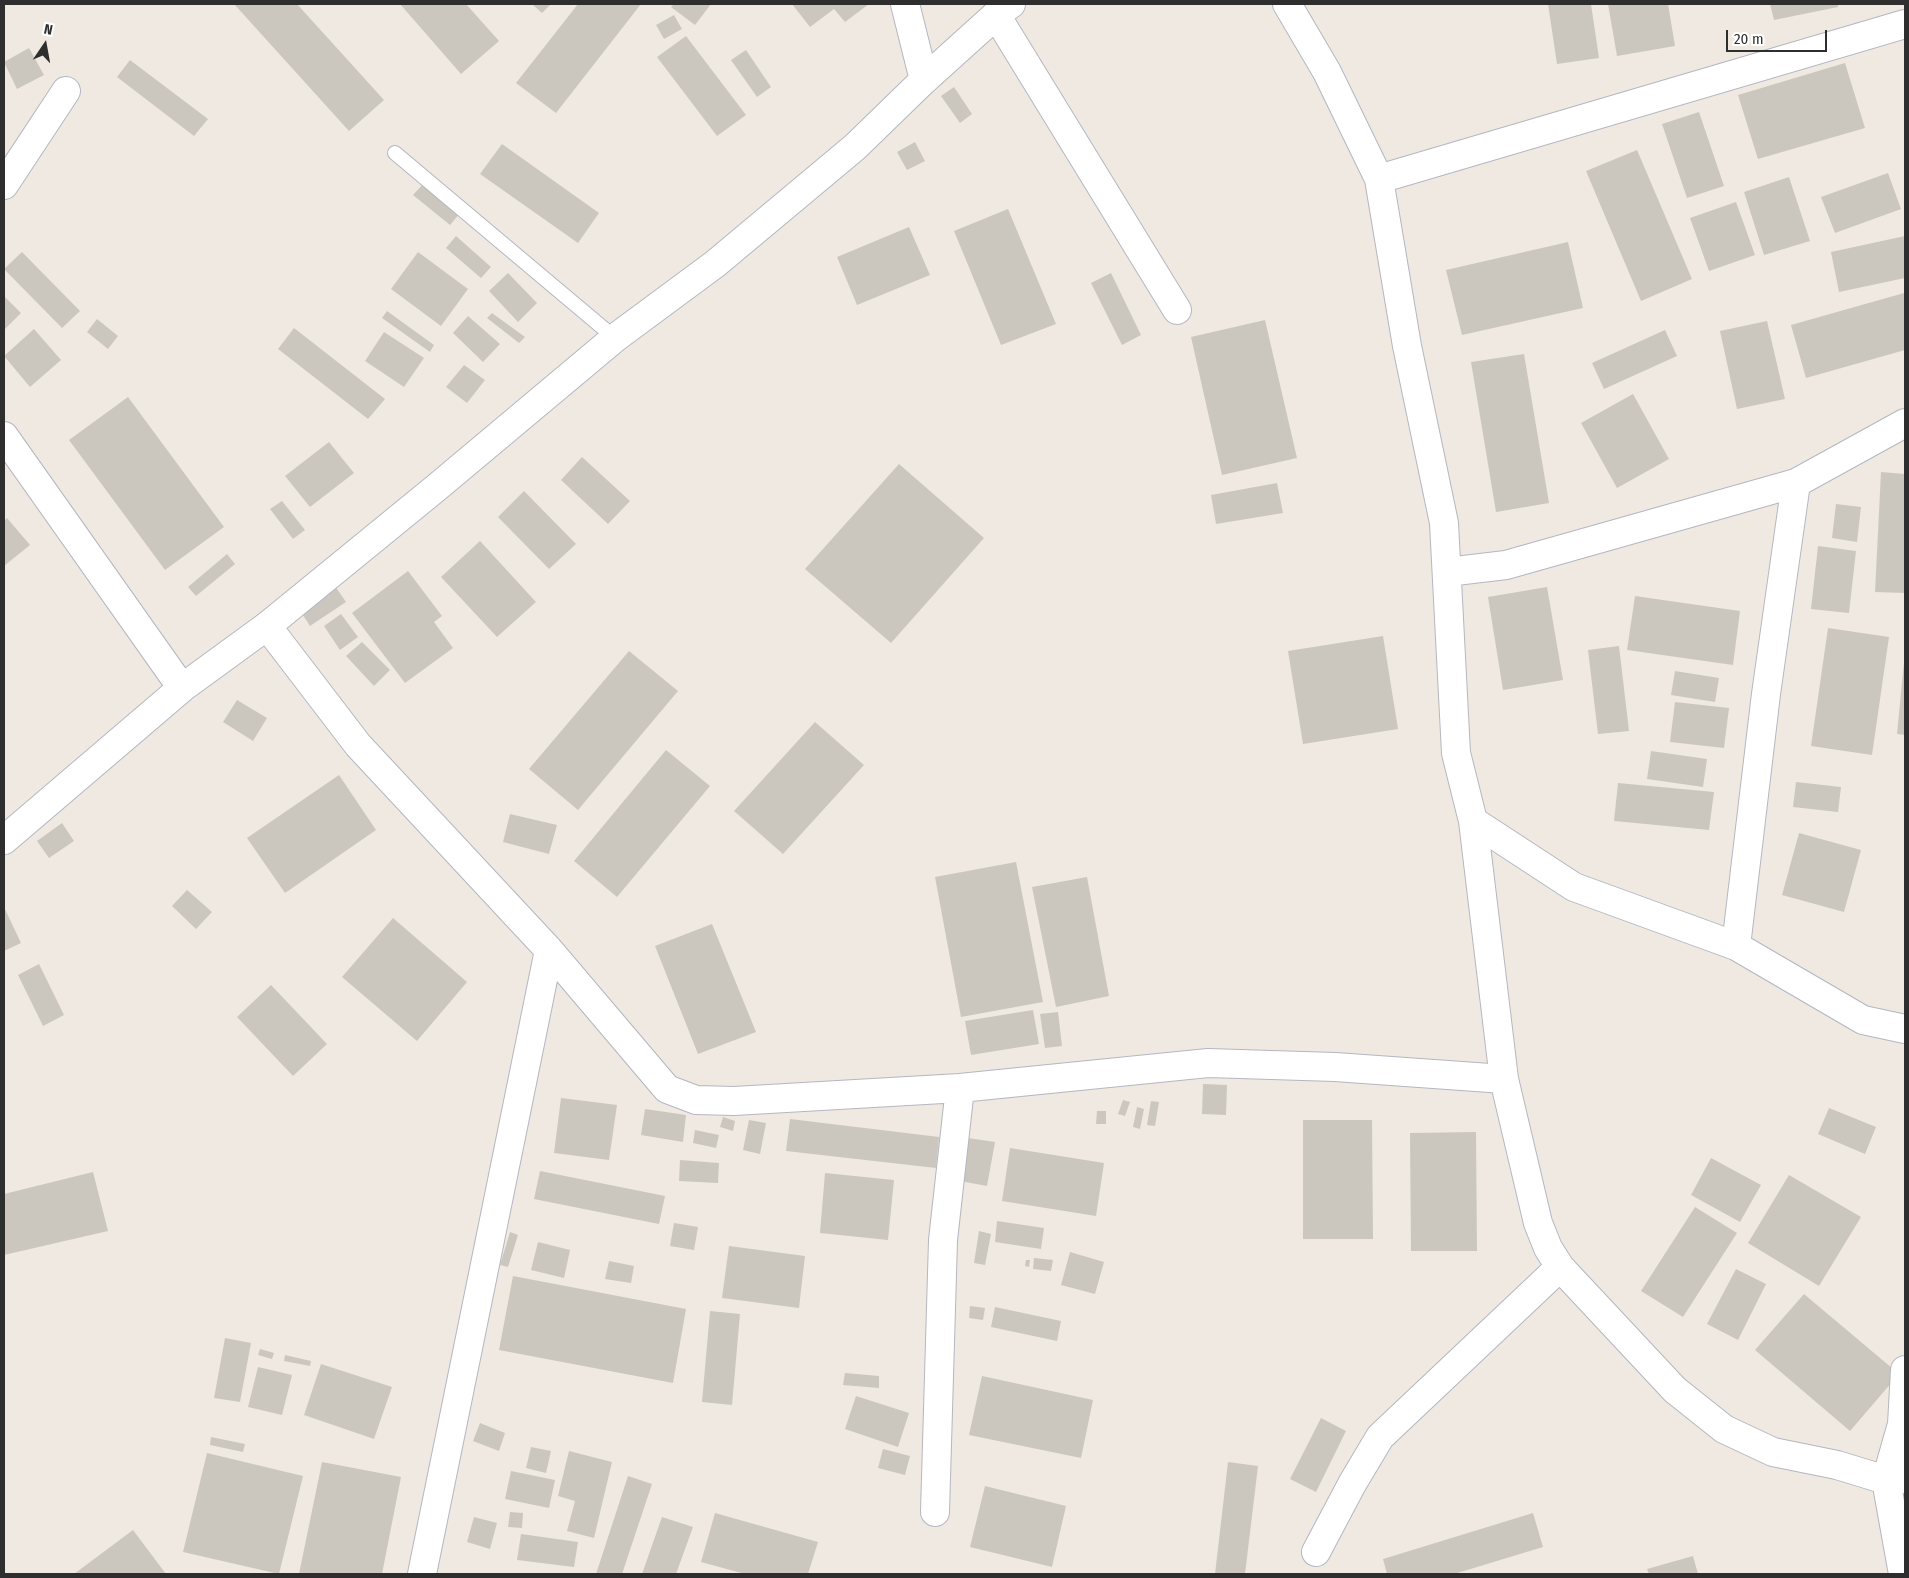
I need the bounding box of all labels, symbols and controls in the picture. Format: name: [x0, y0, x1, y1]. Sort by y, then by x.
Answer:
north arrow: [20, 20, 70, 70]
scale bar: [1729, 20, 1830, 52]
text: N: [42, 21, 54, 39]
text: 20 m: [1734, 30, 1764, 48]

